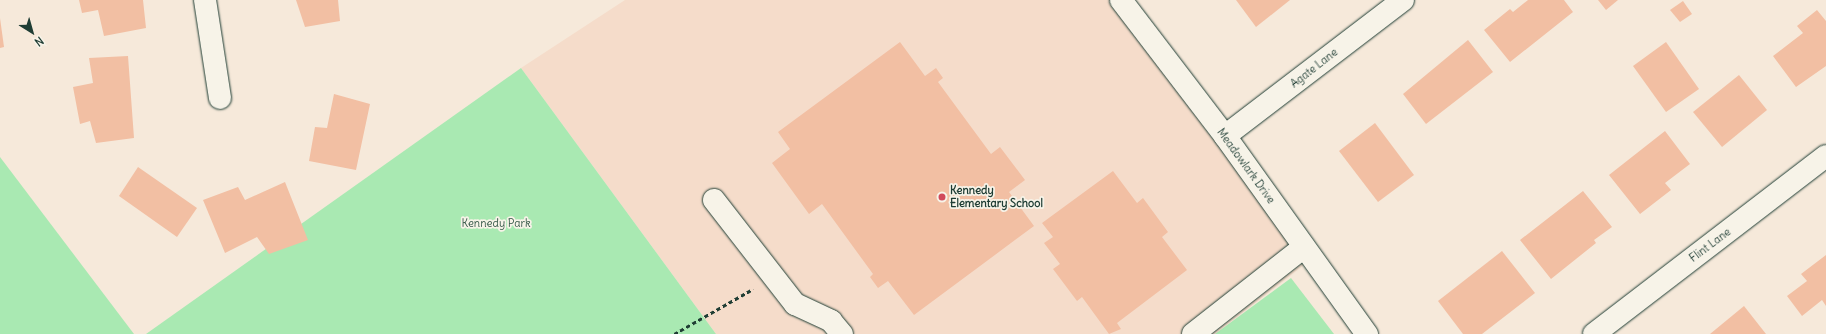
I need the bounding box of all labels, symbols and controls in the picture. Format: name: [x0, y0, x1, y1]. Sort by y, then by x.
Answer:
north arrow: [12, 12, 52, 52]
text: N: [32, 34, 46, 49]
street label: Agate Lane: [1288, 46, 1340, 90]
street label: Meadowlark Drive: [1214, 126, 1278, 206]
place label: Kennedy Elementary School: [950, 184, 1043, 210]
marker: Kennedy Elementary School: [937, 192, 947, 202]
park label: Kennedy Park: [461, 216, 531, 230]
street label: Flint Lane: [1687, 225, 1733, 265]

